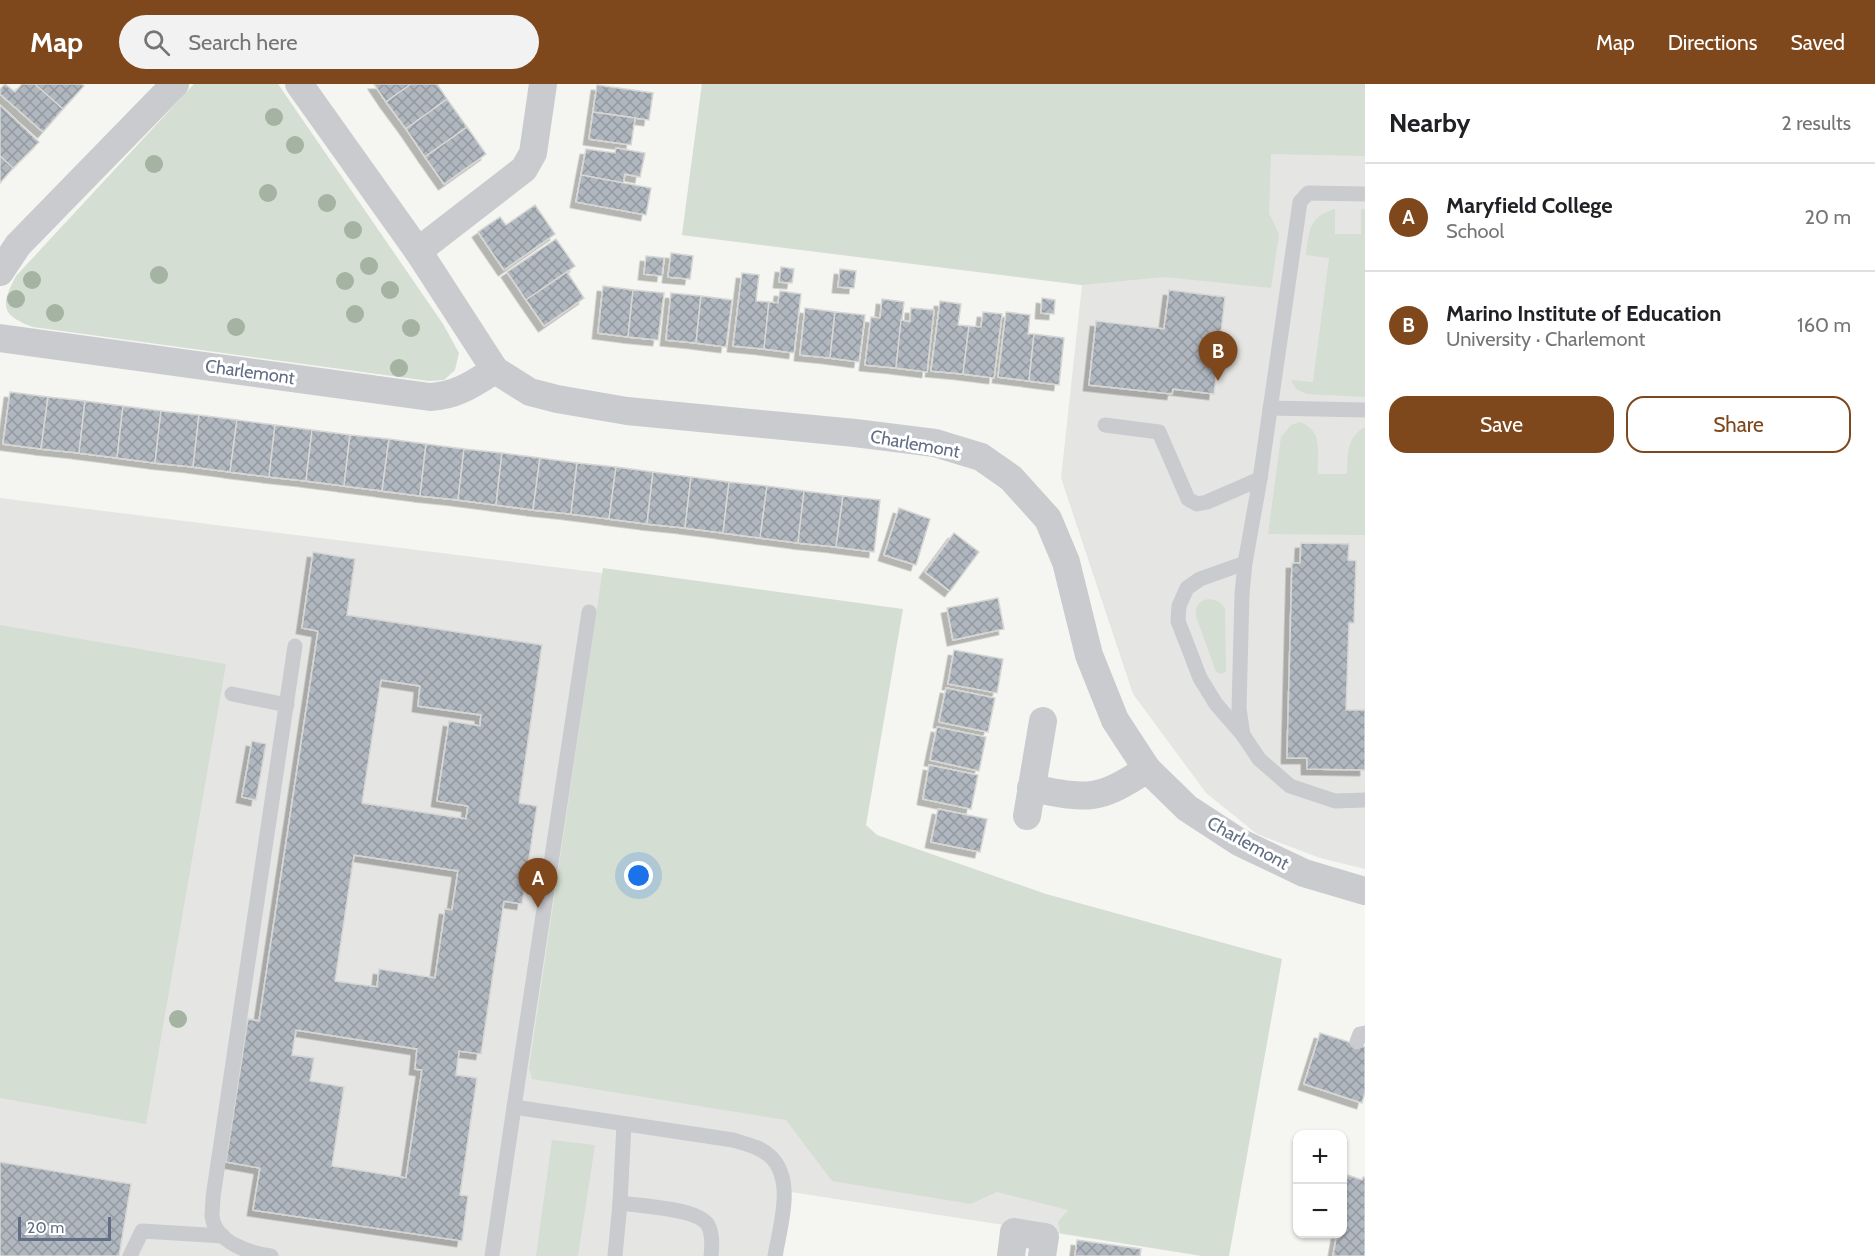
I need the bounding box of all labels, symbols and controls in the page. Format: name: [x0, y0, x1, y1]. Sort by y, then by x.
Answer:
search box: [119, 15, 539, 69]
text: Map: [30, 25, 83, 59]
icon: search: [140, 26, 173, 59]
text: Search here: [188, 29, 297, 56]
text: Map: [1596, 30, 1635, 55]
text: Directions: [1668, 30, 1757, 55]
text: Saved: [1790, 30, 1845, 55]
text: Nearby: [1389, 107, 1470, 139]
text: 2 results: [1781, 111, 1851, 135]
text: Maryfield College: [1446, 192, 1613, 219]
text: A: [1402, 205, 1415, 229]
text: 20 m: [1805, 205, 1851, 229]
text: School: [1446, 219, 1504, 243]
text: Marino Institute of Education: [1446, 300, 1721, 327]
text: B: [1402, 313, 1415, 337]
text: 160 m: [1797, 313, 1851, 337]
text: University · Charlemont: [1446, 327, 1645, 351]
pin: B: [1198, 332, 1238, 381]
street label: Charlemont: [204, 355, 296, 389]
button: Save: [1389, 396, 1614, 453]
button: Share: [1626, 396, 1851, 453]
street label: Charlemont: [869, 425, 961, 463]
street label: Charlemont: [1203, 812, 1293, 874]
pin: A: [518, 858, 558, 908]
your location: [624, 861, 653, 890]
map controls: [1293, 1130, 1347, 1238]
button: +: [1293, 1130, 1347, 1184]
button: −: [1293, 1184, 1347, 1238]
scale bar: [18, 1214, 111, 1242]
text: 20 m: [27, 1218, 64, 1237]

